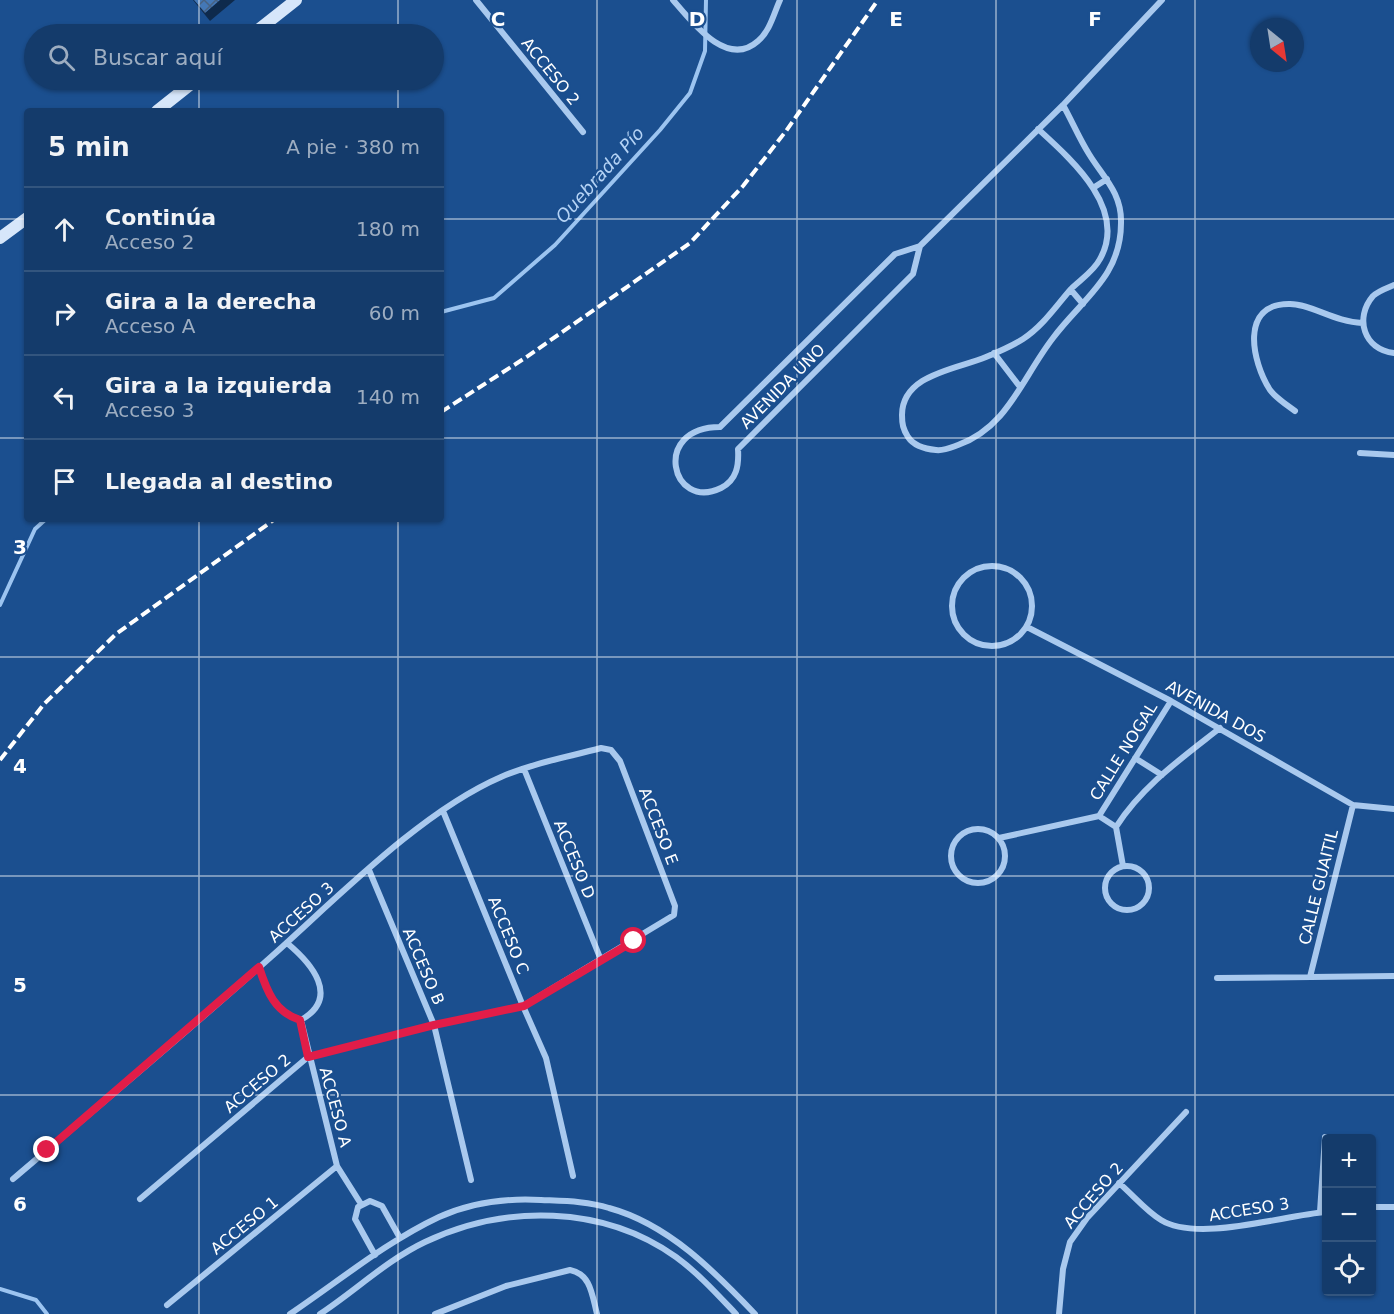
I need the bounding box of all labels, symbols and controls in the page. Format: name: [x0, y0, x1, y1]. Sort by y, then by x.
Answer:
text: C: [491, 7, 505, 31]
text: D: [689, 7, 705, 31]
text: E: [889, 7, 903, 31]
text: F: [1088, 7, 1102, 31]
north arrow: [1250, 18, 1304, 72]
search box: [24, 24, 444, 90]
street label: ACCESO 2: [518, 34, 584, 109]
icon: search: [45, 41, 78, 74]
text: Buscar aquí: [93, 45, 223, 70]
water label: Quebrada Pío: [551, 122, 648, 227]
text: 5 min: [48, 132, 130, 162]
text: A pie · 380 m: [286, 135, 420, 159]
text: Continúa: [105, 205, 216, 230]
icon: ahead: [48, 213, 81, 246]
text: 180 m: [356, 217, 420, 241]
text: Acceso 2: [105, 230, 194, 254]
text: Gira a la derecha: [105, 289, 317, 314]
icon: right: [48, 297, 81, 330]
text: 60 m: [369, 301, 420, 325]
text: Acceso A: [105, 314, 195, 338]
street label: AVENIDA UNO: [736, 340, 829, 433]
text: Gira a la izquierda: [105, 373, 332, 398]
icon: left: [48, 381, 81, 414]
text: 140 m: [356, 385, 420, 409]
text: Acceso 3: [105, 398, 194, 422]
icon: arrive: [48, 465, 81, 498]
text: Llegada al destino: [105, 469, 333, 494]
text: 3: [13, 535, 27, 559]
street label: AVENIDA DOS: [1163, 676, 1269, 747]
street label: CALLE NOGAL: [1086, 699, 1161, 804]
text: 4: [13, 754, 27, 778]
street label: ACCESO E: [635, 785, 682, 867]
street label: ACCESO D: [550, 817, 599, 901]
street label: CALLE GUAITIL: [1295, 827, 1342, 947]
street label: ACCESO 3: [265, 878, 338, 947]
street label: ACCESO C: [484, 894, 533, 977]
street label: ACCESO B: [399, 925, 448, 1008]
route start: [620, 927, 646, 953]
text: 5: [13, 973, 27, 997]
street label: ACCESO 2: [220, 1050, 295, 1117]
street label: ACCESO A: [316, 1065, 355, 1149]
map controls: [1322, 1134, 1376, 1296]
button: +: [1322, 1134, 1376, 1188]
route end: [33, 1136, 59, 1162]
street label: ACCESO 2: [1060, 1158, 1127, 1232]
button: −: [1322, 1188, 1376, 1242]
text: 6: [13, 1192, 27, 1216]
street label: ACCESO 1: [207, 1192, 282, 1258]
street label: ACCESO 3: [1208, 1194, 1291, 1225]
button: locate: [1322, 1242, 1376, 1296]

